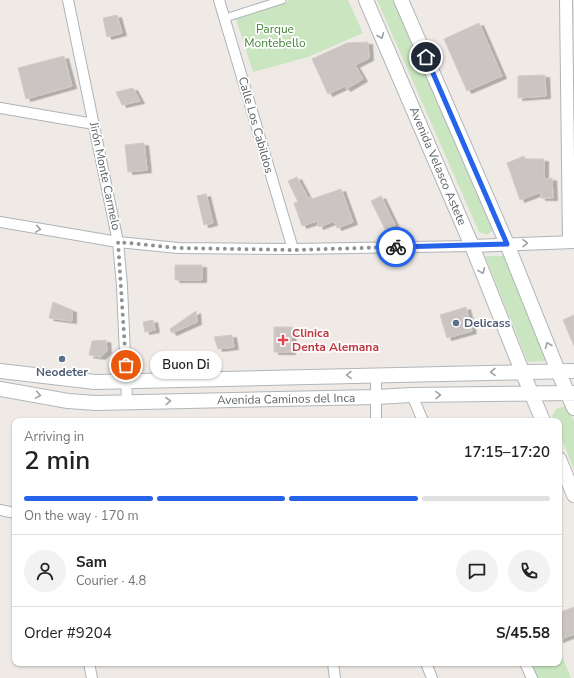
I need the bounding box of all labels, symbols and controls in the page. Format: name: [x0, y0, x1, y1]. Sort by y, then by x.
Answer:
park label: Parque Montebello: [244, 21, 306, 51]
one-way arrow: [377, 32, 385, 39]
pin: [409, 40, 443, 74]
icon: home: [415, 46, 437, 68]
street label: Calle Los Cabildos: [235, 75, 277, 175]
street label: Avenida Velasco Astete: [406, 104, 470, 228]
street label: Jirón Monte Carmelo: [86, 119, 124, 232]
one-way arrow: [35, 224, 42, 233]
courier: [376, 227, 416, 267]
icon: bike: [385, 236, 407, 258]
one-way arrow: [522, 239, 528, 248]
one-way arrow: [478, 267, 486, 274]
place label: Delicass: [464, 315, 511, 331]
marker: Delicass: [451, 318, 461, 328]
place label: Clinica Denta Alemana: [292, 325, 379, 355]
marker: Clinica Denta Alemana: [277, 334, 289, 346]
one-way arrow: [544, 342, 552, 349]
pin: [109, 348, 143, 382]
callout: Buon Di: [150, 351, 222, 379]
marker: Neodeter: [57, 354, 67, 364]
icon: bag: [115, 354, 137, 376]
text: Buon Di: [162, 356, 210, 374]
place label: Neodeter: [36, 364, 88, 380]
one-way arrow: [490, 368, 496, 376]
one-way arrow: [346, 371, 352, 380]
street label: Avenida Caminos del Inca: [217, 390, 355, 408]
one-way arrow: [35, 391, 42, 399]
one-way arrow: [435, 391, 441, 399]
one-way arrow: [165, 396, 171, 405]
text: Arriving in: [24, 428, 84, 446]
text: 17:15–17:20: [463, 442, 550, 462]
text: 2 min: [24, 443, 90, 478]
text: On the way · 170 m: [24, 507, 139, 525]
button: person: [24, 550, 66, 592]
button: chat: [456, 550, 498, 592]
button: phone: [508, 550, 550, 592]
text: Sam: [76, 552, 107, 572]
text: Courier · 4.8: [76, 572, 146, 590]
text: Order #9204: [24, 623, 112, 643]
text: S/45.58: [496, 623, 550, 643]

